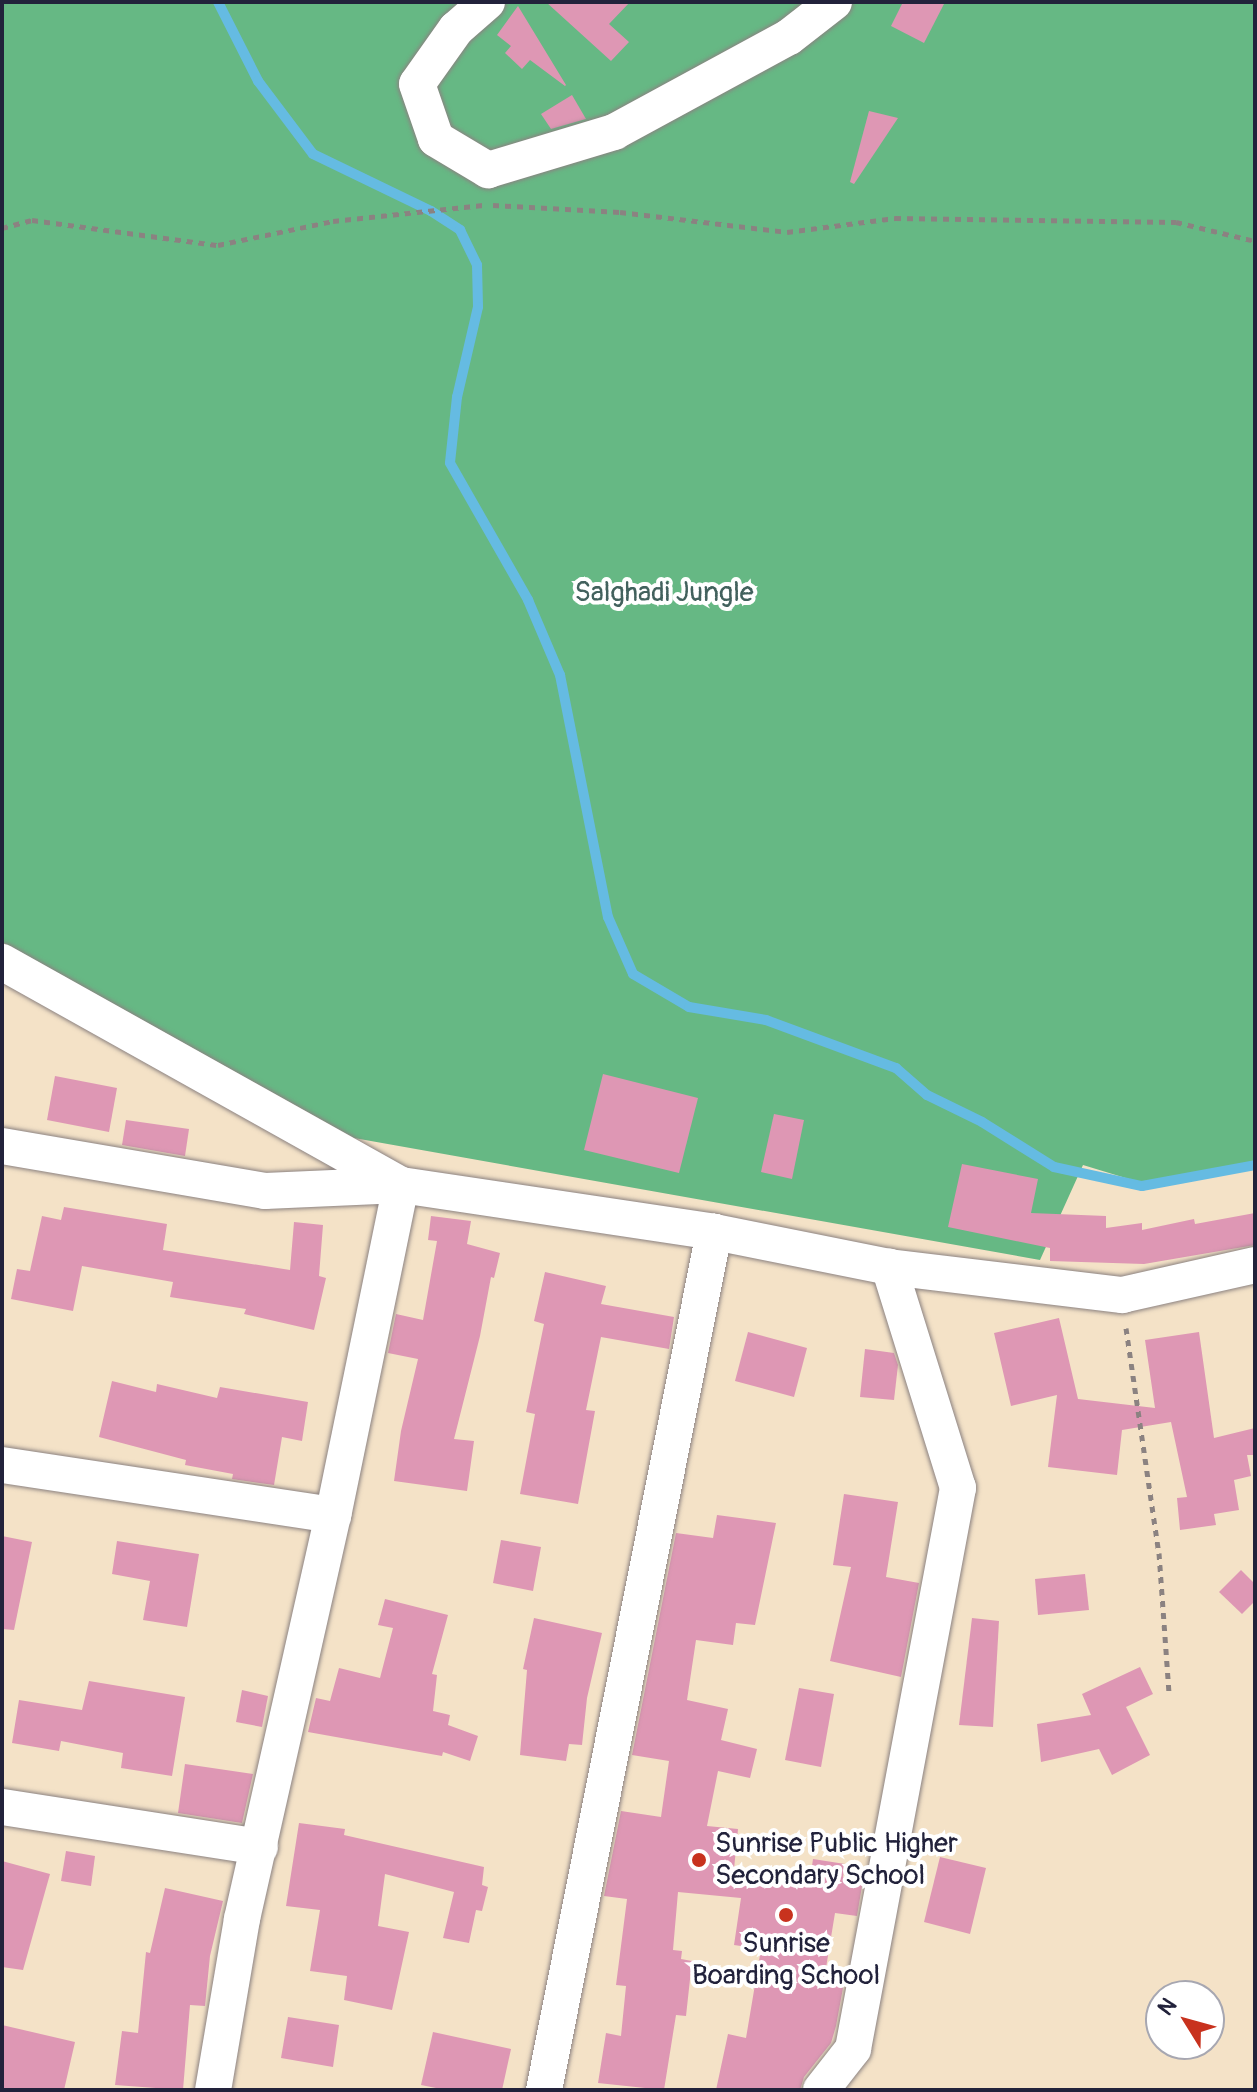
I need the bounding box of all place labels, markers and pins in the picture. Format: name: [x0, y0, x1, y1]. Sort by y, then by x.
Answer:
place label: Sunrise Public Higher Secondary School: [715, 1827, 958, 1893]
marker: Sunrise Public Higher Secondary School: [690, 1851, 708, 1869]
marker: Sunrise Boarding School: [777, 1906, 795, 1924]
place label: Sunrise Boarding School: [692, 1927, 880, 1993]

